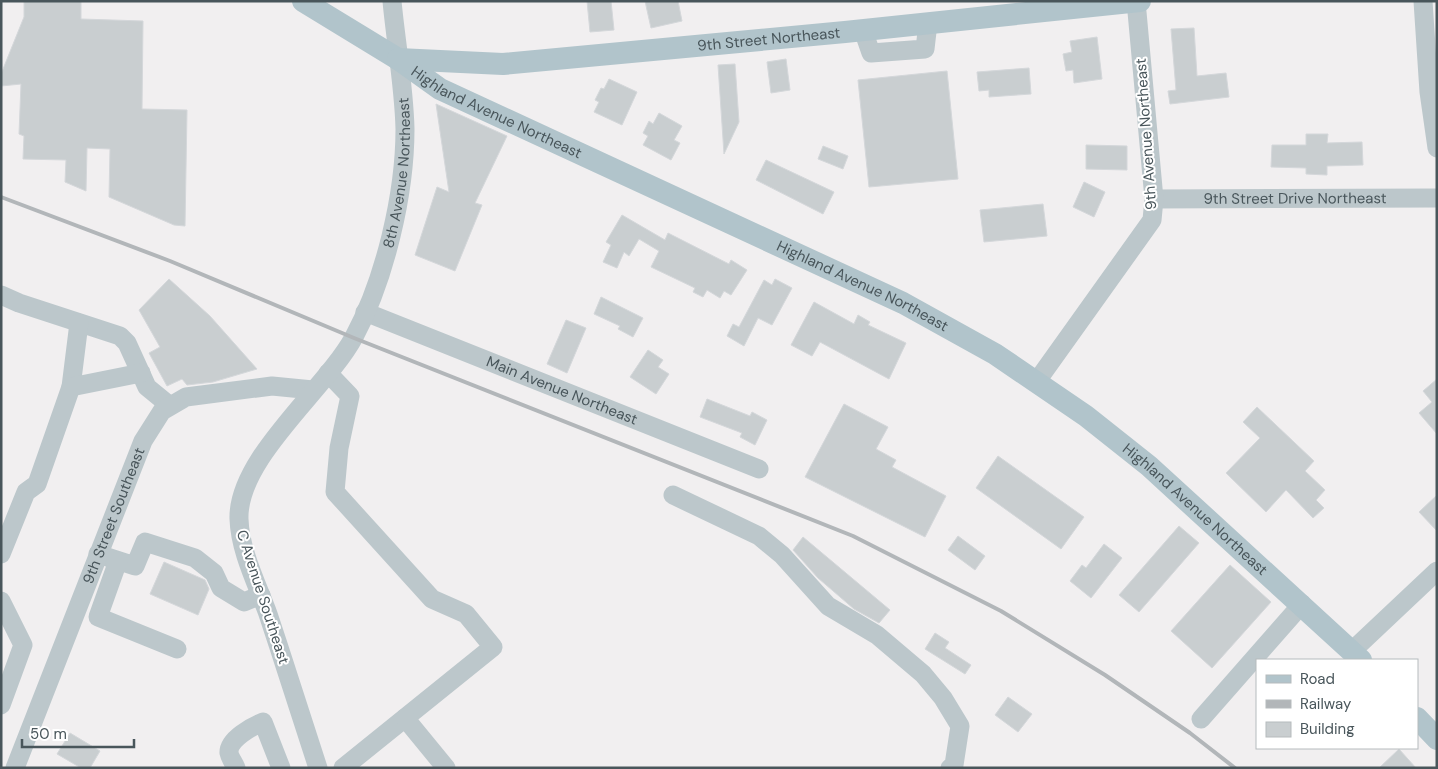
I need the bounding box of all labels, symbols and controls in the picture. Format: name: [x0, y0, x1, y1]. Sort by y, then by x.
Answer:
street label: 9th Street Northeast: [696, 22, 841, 56]
street label: 9th Avenue Northeast: [1131, 57, 1161, 210]
street label: Highland Avenue Northeast: [407, 62, 585, 163]
street label: 8th Avenue Northeast: [378, 97, 415, 250]
street label: 9th Street Drive Northeast: [1203, 188, 1387, 209]
street label: Highland Avenue Northeast: [773, 236, 952, 336]
street label: Main Avenue Northeast: [483, 351, 641, 430]
street label: Highland Avenue Northeast: [1118, 439, 1272, 580]
street label: 9th Street Southeast: [78, 444, 150, 587]
street label: C Avenue Southeast: [232, 527, 294, 667]
legend: [1256, 659, 1418, 749]
text: Road: [1300, 669, 1335, 689]
text: Railway: [1300, 694, 1352, 714]
scale bar: [22, 716, 135, 748]
text: Building: [1300, 719, 1355, 739]
text: 50 m: [30, 724, 67, 744]

